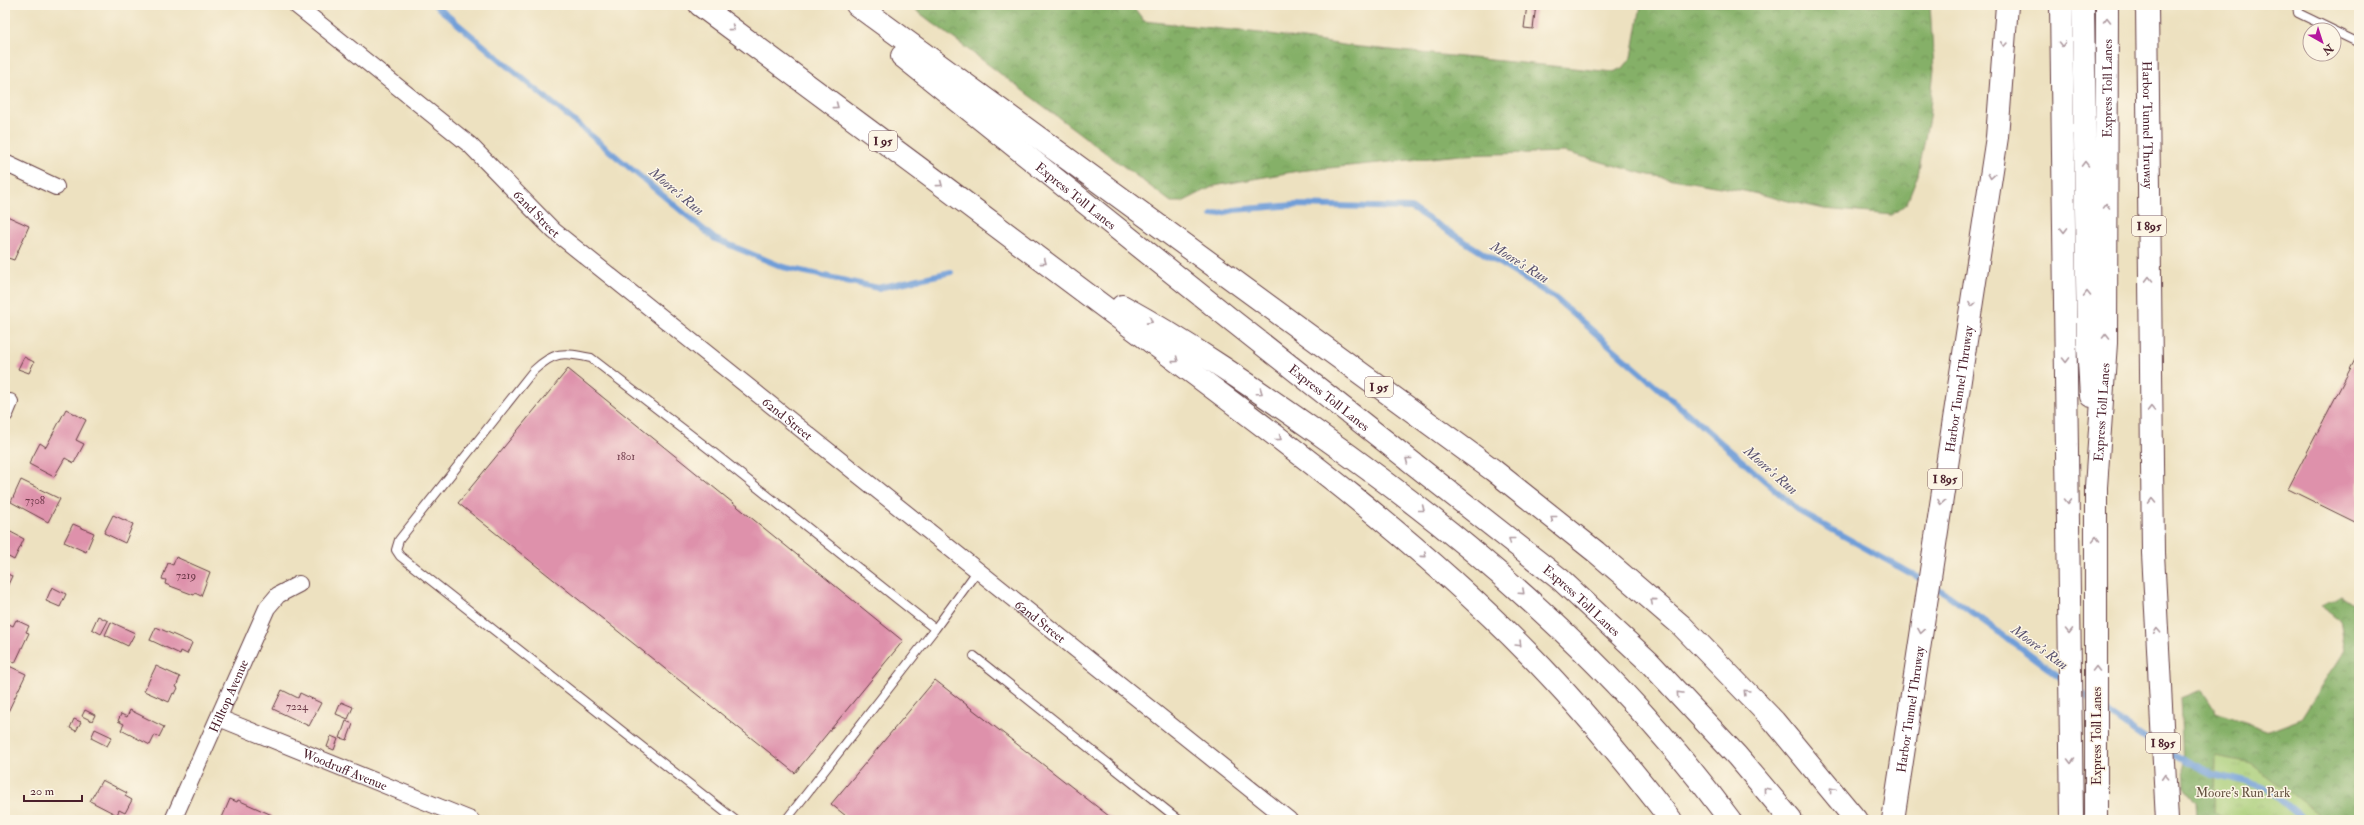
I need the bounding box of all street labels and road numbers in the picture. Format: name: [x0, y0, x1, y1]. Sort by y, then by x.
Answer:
street label: Express Toll Lanes: [2100, 38, 2117, 138]
street label: Harbor Tunnel Thruway: [2139, 61, 2156, 189]
road number: I 95: [869, 131, 897, 151]
street label: Express Toll Lanes: [1032, 159, 1119, 234]
street label: 62nd Street: [509, 187, 563, 242]
road number: I 895: [2132, 216, 2166, 236]
street label: Harbor Tunnel Thruway: [1942, 324, 1978, 454]
street label: Express Toll Lanes: [1285, 361, 1373, 435]
street label: Express Toll Lanes: [2091, 362, 2114, 462]
road number: I 95: [1365, 377, 1393, 397]
street label: 62nd Street: [759, 394, 816, 444]
road number: I 895: [1928, 469, 1962, 489]
street label: Express Toll Lanes: [1540, 562, 1624, 640]
street label: 62nd Street: [1011, 597, 1068, 647]
street label: Harbor Tunnel Thruway: [1893, 645, 1929, 774]
street label: Hilltop Avenue: [206, 657, 252, 735]
street label: Express Toll Lanes: [2089, 686, 2106, 785]
road number: I 895: [2146, 733, 2180, 753]
street label: Woodruff Avenue: [299, 745, 390, 795]

